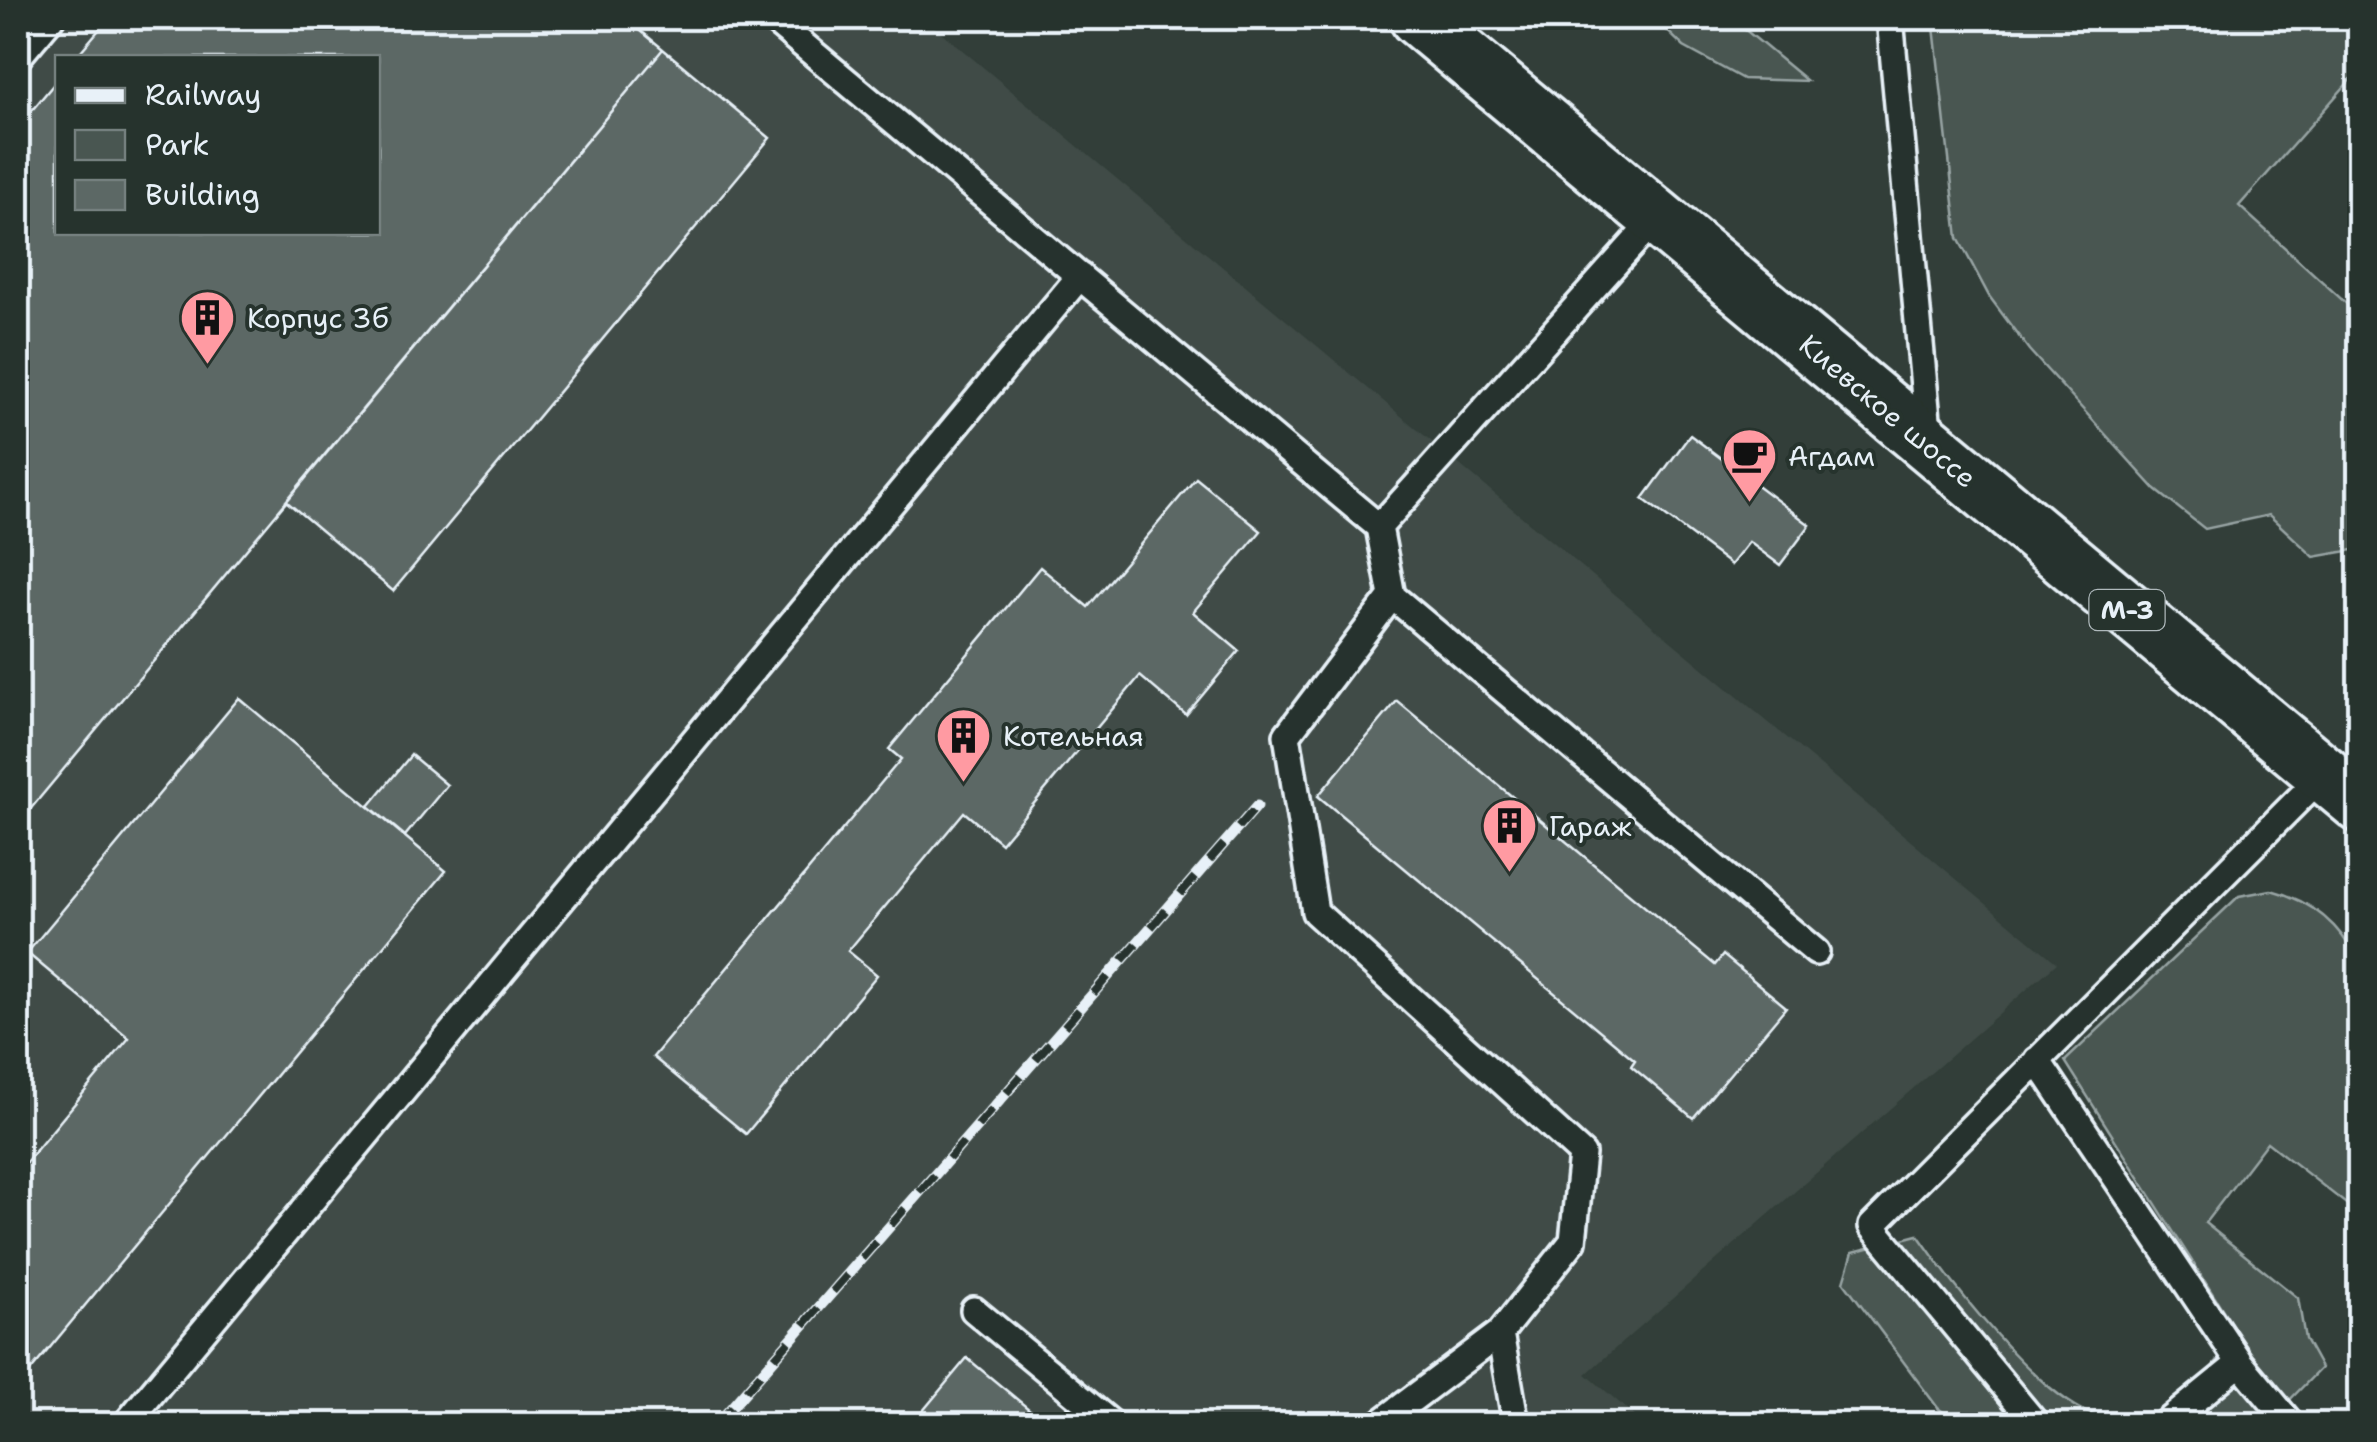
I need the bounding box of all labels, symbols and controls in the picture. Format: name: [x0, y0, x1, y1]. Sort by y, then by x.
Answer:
legend: [55, 55, 380, 235]
text: Railway: [145, 74, 261, 115]
text: Park: [145, 124, 209, 165]
text: Building: [145, 174, 260, 215]
building icon: Корпус 3б: [178, 288, 238, 367]
place label: Корпус 3б: [247, 299, 389, 337]
street label: Киевское шоссе: [1791, 326, 1985, 496]
cafe icon: Агдам: [1719, 426, 1779, 505]
place label: Агдам: [1788, 437, 1875, 475]
road number: М-3: [2090, 590, 2164, 630]
building icon: Котельная: [934, 706, 994, 785]
place label: Котельная: [1003, 717, 1144, 755]
building icon: Гараж: [1480, 796, 1540, 875]
place label: Гараж: [1549, 807, 1632, 845]

